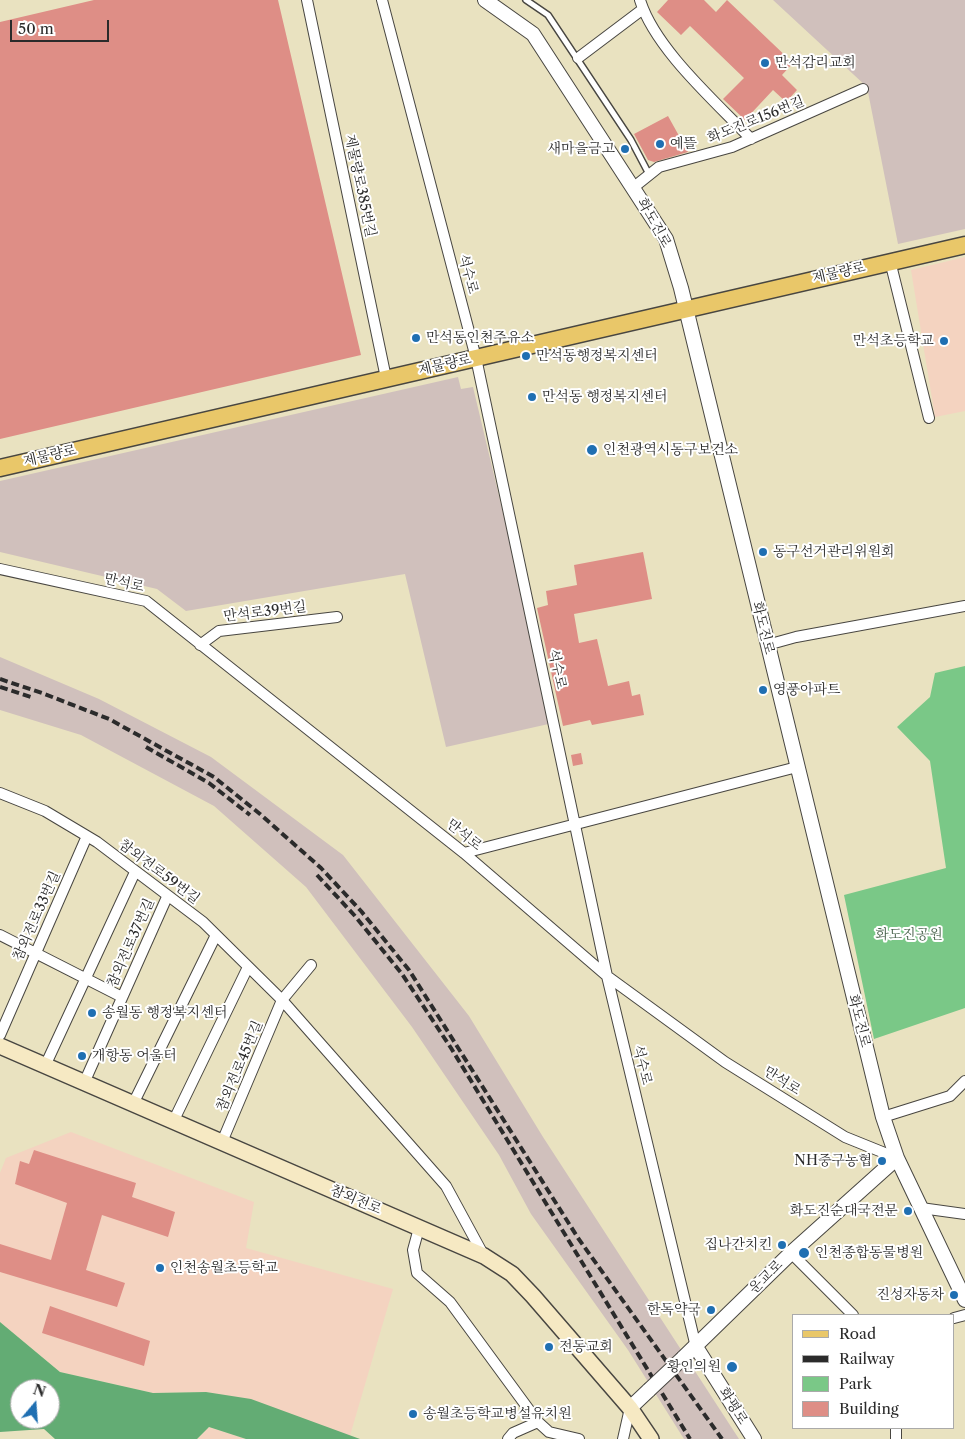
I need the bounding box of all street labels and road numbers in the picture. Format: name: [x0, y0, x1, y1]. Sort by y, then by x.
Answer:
street label: 화도진로156번길: [705, 93, 807, 147]
street label: 제물량로385번길: [341, 133, 379, 239]
street label: 화도진로: [634, 195, 674, 251]
street label: 석수로: [455, 252, 481, 296]
street label: 제물량로: [811, 259, 867, 287]
street label: 제물량로: [417, 351, 473, 379]
street label: 제물량로: [22, 442, 78, 470]
street label: 만석로: [102, 570, 146, 596]
street label: 만석로39번길: [223, 599, 307, 625]
street label: 화도진로: [748, 600, 778, 656]
street label: 석수로: [545, 647, 569, 691]
street label: 만석로: [443, 816, 485, 854]
street label: 참외전로59번길: [115, 836, 203, 908]
street label: 참외전로33번길: [10, 868, 64, 964]
street label: 참외전로37번길: [104, 896, 158, 990]
street label: 화도진로: [844, 993, 874, 1049]
street label: 참외전로45번길: [213, 1018, 267, 1114]
street label: 석수로: [629, 1043, 655, 1087]
street label: 만석로: [760, 1063, 804, 1099]
street label: 참외전로: [328, 1182, 384, 1218]
street label: 운교로: [746, 1257, 786, 1297]
street label: 화평로: [715, 1384, 751, 1428]

